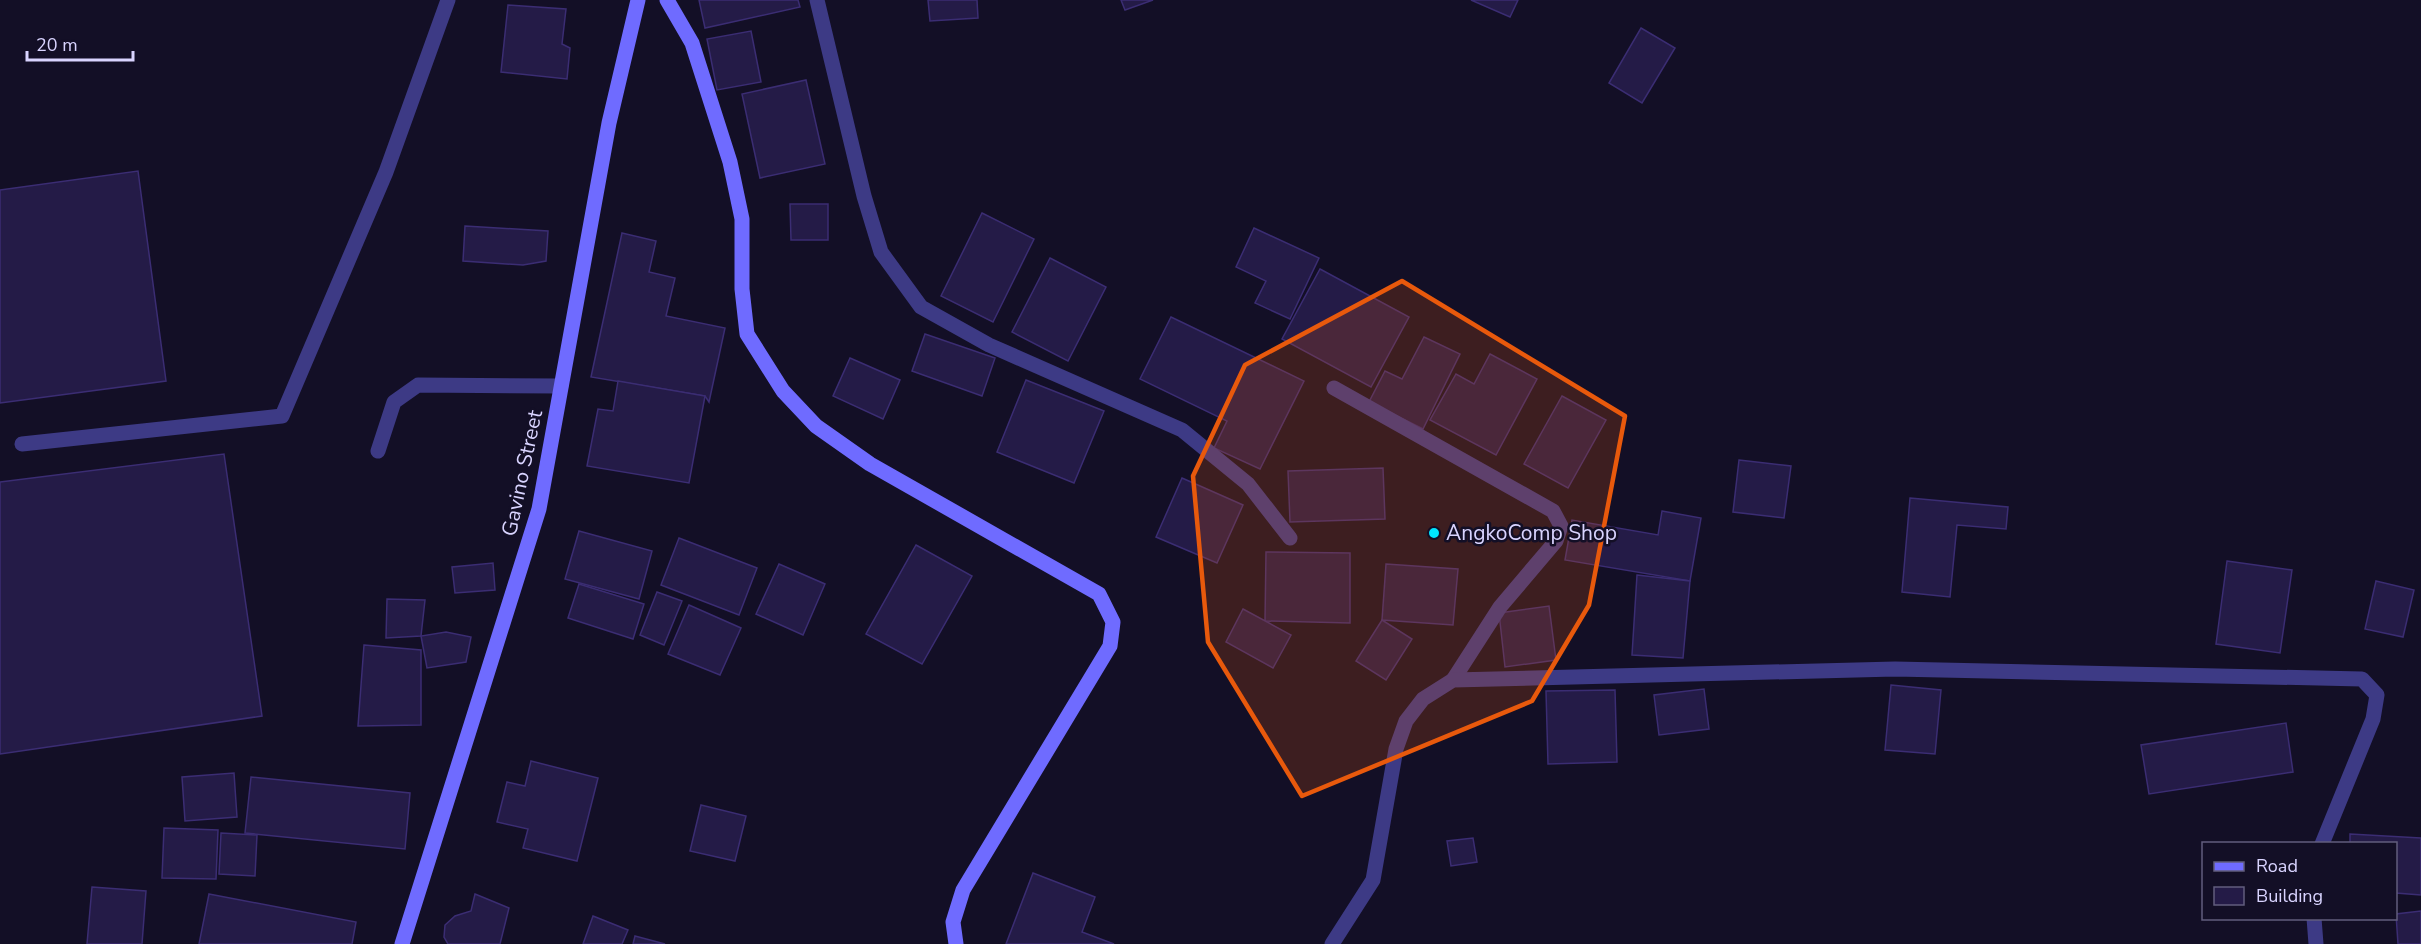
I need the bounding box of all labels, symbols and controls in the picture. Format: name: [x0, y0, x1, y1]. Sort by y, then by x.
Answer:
scale bar: [27, 24, 134, 62]
text: 20 m: [36, 33, 78, 57]
street label: Gavino Street: [495, 407, 549, 539]
place label: AngkoComp Shop: [1446, 519, 1617, 547]
marker: AngkoComp Shop: [1427, 526, 1441, 540]
legend: [2202, 842, 2397, 920]
text: Road: [2256, 854, 2298, 878]
text: Building: [2256, 884, 2323, 908]

